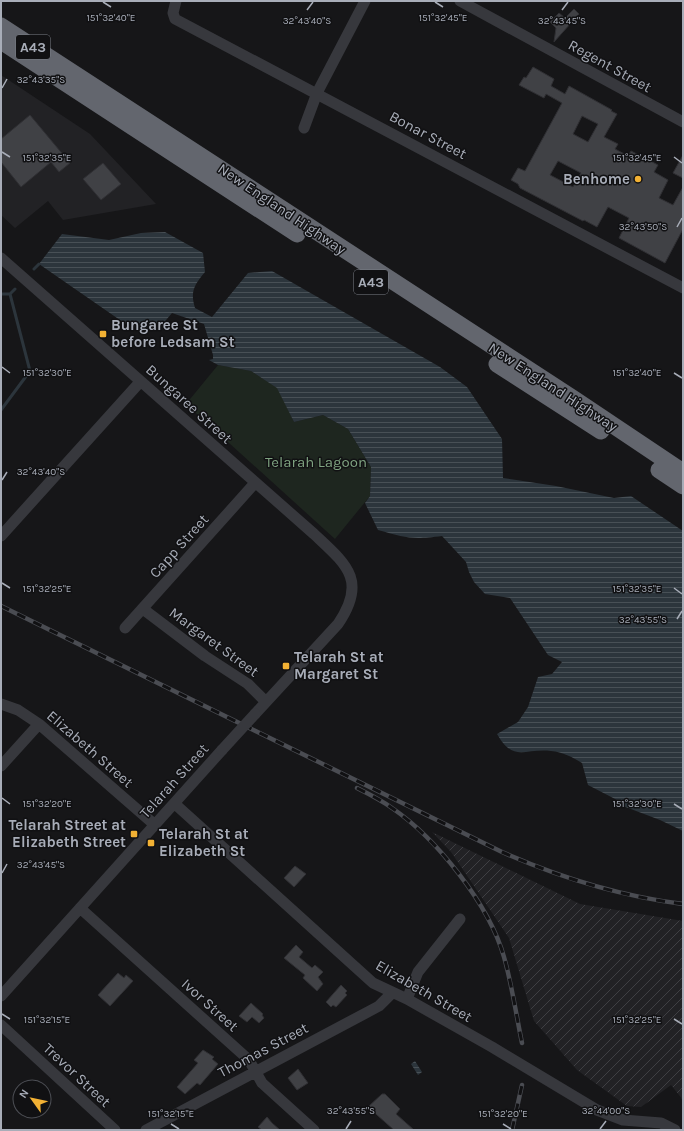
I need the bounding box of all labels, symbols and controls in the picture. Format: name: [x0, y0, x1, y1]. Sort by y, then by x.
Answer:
text: 151°32'40"E: [87, 12, 135, 24]
text: 151°32'45"E: [419, 12, 467, 24]
text: 32°43'40"S: [283, 15, 331, 27]
text: 32°43'45"S: [538, 15, 586, 27]
road number: A43: [16, 35, 50, 59]
street label: Regent Street: [565, 36, 655, 96]
text: 32°43'35"S: [17, 74, 65, 86]
street label: Bonar Street: [386, 107, 470, 163]
text: 151°32'35"E: [23, 152, 71, 164]
text: 151°32'45"E: [613, 152, 661, 164]
street label: New England Highway: [215, 159, 349, 259]
place label: Benhome: [563, 170, 630, 188]
marker: Benhome: [633, 174, 643, 184]
text: 32°43'50"S: [619, 221, 667, 233]
road number: A43: [354, 270, 388, 294]
place label: Bungaree St before Ledsam St: [111, 316, 235, 351]
marker: Bungaree St before Ledsam St: [98, 329, 108, 339]
street label: New England Highway: [485, 338, 621, 436]
street label: Bungaree Street: [142, 361, 236, 448]
text: 151°32'30"E: [22, 367, 72, 379]
text: 151°32'40"E: [613, 367, 661, 379]
park label: Telarah Lagoon: [265, 453, 367, 471]
text: 32°43'40"S: [17, 466, 65, 478]
street label: Capp Street: [146, 510, 213, 582]
text: 151°32'25"E: [23, 583, 71, 595]
text: 151°32'35"E: [613, 583, 661, 595]
street label: Margaret Street: [166, 603, 263, 681]
text: 32°43'55"S: [619, 614, 667, 626]
place label: Telarah St at Margaret St: [294, 648, 384, 683]
marker: Telarah St at Margaret St: [281, 661, 291, 671]
street label: Elizabeth Street: [43, 707, 137, 792]
street label: Telarah Street: [136, 740, 212, 822]
text: 151°32'20"E: [22, 798, 72, 810]
text: 151°32'30"E: [612, 798, 662, 810]
place label: Telarah Street at Elizabeth Street: [9, 816, 126, 851]
place label: Telarah St at Elizabeth St: [159, 825, 249, 860]
marker: Telarah Street at Elizabeth Street: [129, 829, 139, 839]
marker: Telarah St at Elizabeth St: [146, 838, 156, 848]
text: 32°43'45"S: [17, 859, 65, 871]
street label: Elizabeth Street: [373, 956, 476, 1026]
street label: Ivor Street: [178, 975, 242, 1035]
text: 151°32'15"E: [24, 1014, 70, 1026]
text: 151°32'25"E: [613, 1014, 661, 1026]
street label: Thomas Street: [215, 1018, 312, 1081]
street label: Trevor Street: [40, 1039, 115, 1111]
north arrow: [12, 1079, 52, 1119]
text: N: [16, 1087, 32, 1101]
text: 32°43'55"S: [327, 1105, 375, 1117]
text: 32°44'00"S: [582, 1105, 630, 1117]
text: 151°32'15"E: [148, 1108, 194, 1120]
text: 151°32'20"E: [478, 1108, 528, 1120]

